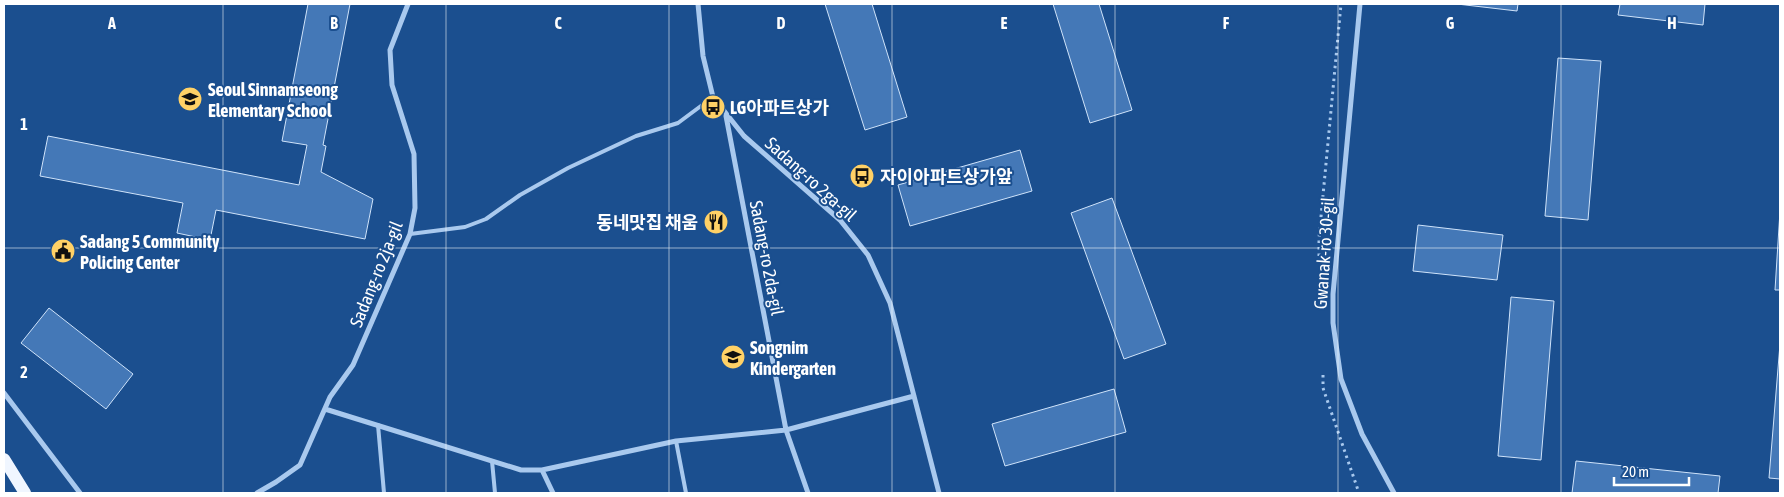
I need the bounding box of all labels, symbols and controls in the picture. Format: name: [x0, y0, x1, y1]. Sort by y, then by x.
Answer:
text: A: [107, 14, 116, 32]
text: B: [330, 14, 338, 32]
text: C: [554, 14, 562, 32]
text: D: [777, 14, 786, 32]
text: E: [1001, 14, 1008, 32]
text: F: [1223, 14, 1230, 32]
text: G: [1446, 14, 1455, 32]
text: H: [1667, 14, 1677, 32]
place label: Seoul Sinnamseong Elementary School: [208, 79, 338, 121]
school or university icon: Seoul Sinnamseong Elementary School: [177, 86, 203, 112]
bus stop icon: LG아파트상가: [700, 94, 726, 120]
place label: LG아파트상가: [730, 97, 829, 118]
text: 1: [20, 115, 28, 133]
street label: Sadang-ro 2ga-gil: [761, 133, 861, 226]
bus stop icon: 자이아파트상가앞: [849, 163, 875, 189]
place label: 자이아파트상가앞: [880, 166, 1013, 187]
street label: Gwanak-ro 30-gil: [1310, 196, 1338, 310]
street label: Sadang-ro 2da-gil: [746, 199, 788, 317]
restaurant icon: 동네맛집 채움: [703, 209, 729, 235]
place label: 동네맛집 채움: [596, 212, 698, 233]
street label: Sadang-ro 2ja-gil: [345, 218, 407, 330]
place label: Sadang 5 Community Policing Center: [80, 231, 220, 273]
public building icon: Sadang 5 Community Policing Center: [50, 238, 76, 264]
place label: Songnim Kindergarten: [750, 337, 836, 379]
school or university icon: Songnim Kindergarten: [720, 344, 746, 370]
text: 2: [20, 363, 28, 381]
scale bar: [1614, 454, 1689, 486]
text: 20 m: [1622, 463, 1649, 480]

